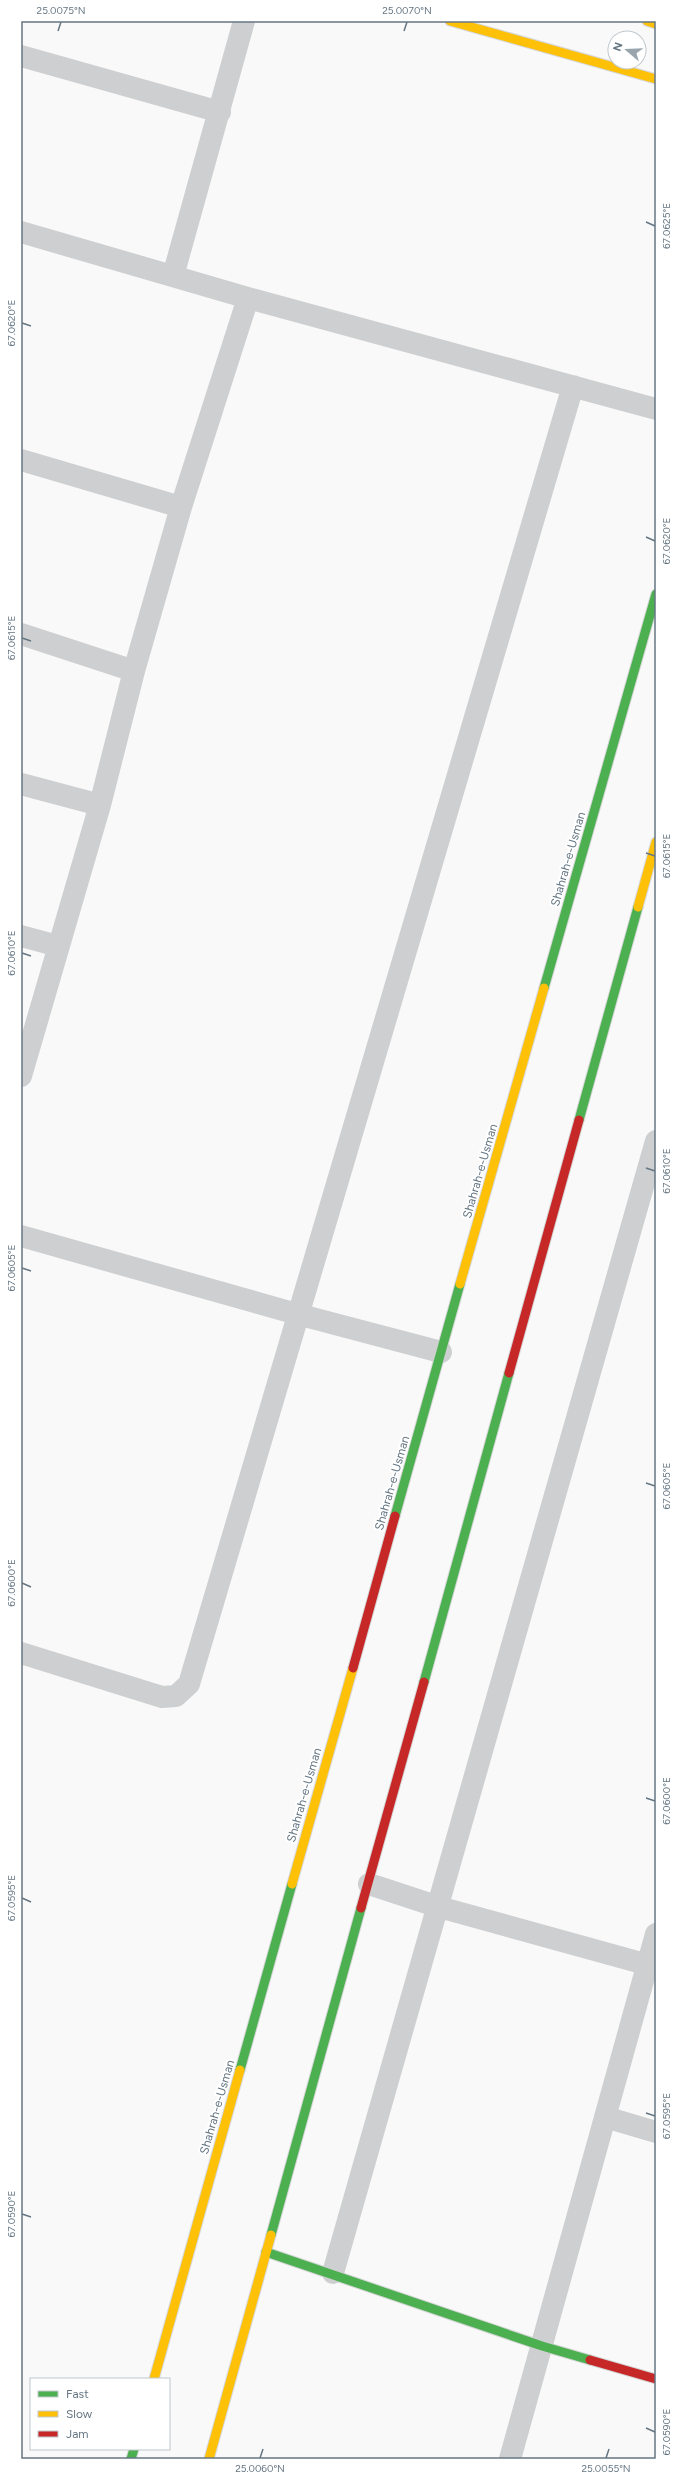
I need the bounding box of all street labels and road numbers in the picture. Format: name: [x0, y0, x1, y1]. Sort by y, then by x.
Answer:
street label: Shahrah-e-Usman: [548, 810, 588, 908]
street label: Shahrah-e-Usman: [460, 1122, 500, 1220]
street label: Shahrah-e-Usman: [372, 1434, 412, 1532]
street label: Shahrah-e-Usman: [284, 1746, 324, 1844]
street label: Shahrah-e-Usman: [197, 2058, 237, 2156]

